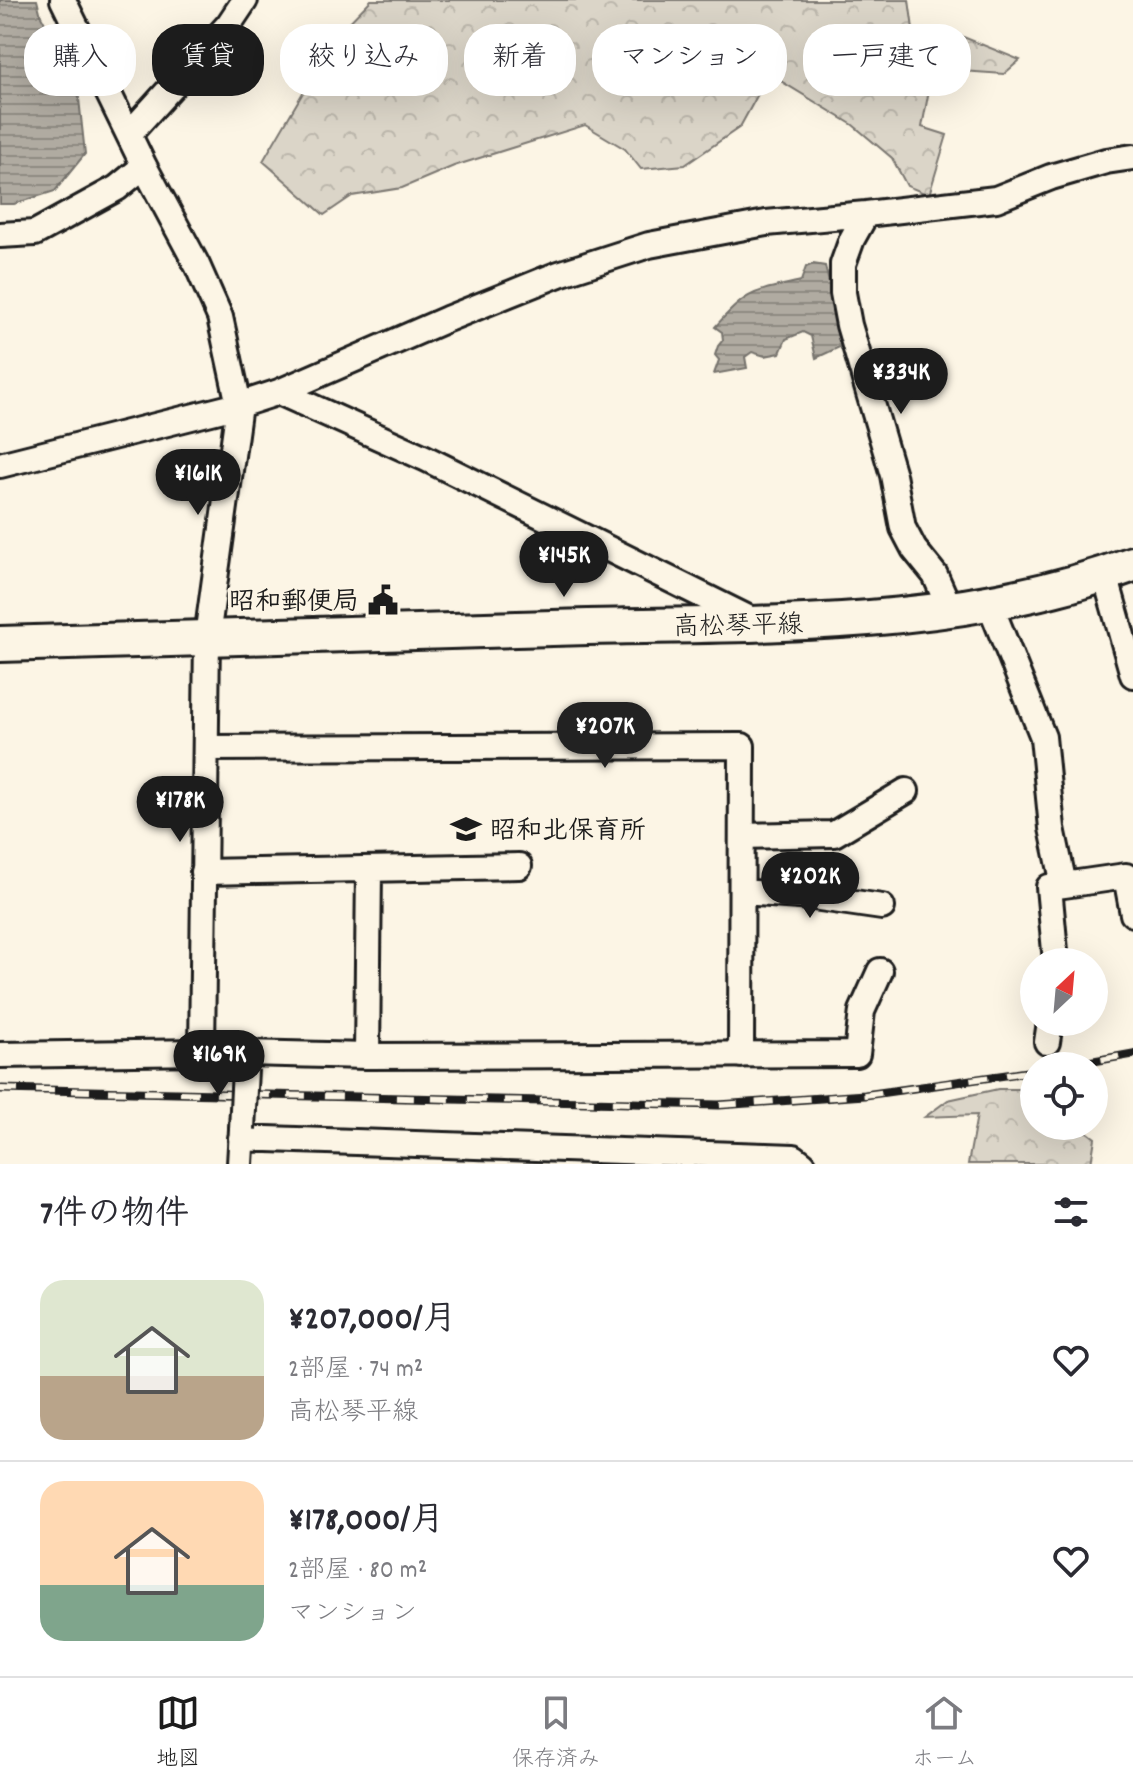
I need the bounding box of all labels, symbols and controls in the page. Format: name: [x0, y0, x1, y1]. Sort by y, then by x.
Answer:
chip: 購入: [24, 24, 136, 96]
chip: 賃貸: [152, 24, 264, 96]
chip: 絞り込み: [280, 24, 448, 96]
chip: 新着: [464, 24, 576, 96]
chip: マンション: [592, 24, 787, 96]
chip: 一戸建て: [803, 24, 971, 96]
pin: ¥334K: [845, 348, 957, 416]
text: ¥334K: [872, 355, 930, 392]
pin: ¥161K: [142, 449, 254, 517]
text: ¥161K: [174, 456, 222, 493]
pin: ¥145K: [508, 531, 620, 599]
text: ¥145K: [537, 538, 591, 575]
public building icon: 昭和郵便局: [366, 583, 400, 617]
place label: 昭和郵便局: [229, 585, 359, 622]
street label: 高松琴平線: [673, 608, 803, 647]
pin: ¥207K: [549, 702, 661, 770]
text: ¥207K: [575, 709, 635, 746]
pin: ¥178K: [124, 776, 236, 844]
text: ¥178K: [155, 783, 205, 820]
school or university icon: 昭和北保育所: [449, 812, 483, 846]
place label: 昭和北保育所: [490, 814, 646, 851]
pin: ¥202K: [754, 852, 866, 920]
text: ¥202K: [779, 859, 841, 896]
north arrow: [1020, 948, 1108, 1036]
map controls: [1020, 948, 1108, 1140]
pin: ¥169K: [163, 1030, 275, 1098]
text: ¥169K: [192, 1037, 246, 1074]
button: locate: [1020, 1052, 1108, 1140]
icon: filters: [1049, 1190, 1093, 1234]
text: 7件の物件: [40, 1192, 189, 1241]
text: ¥207,000/月: [288, 1297, 457, 1346]
icon: home: [104, 1312, 200, 1408]
icon: heart: [1049, 1338, 1093, 1382]
text: 2部屋 · 74 m²: [288, 1352, 423, 1389]
text: 高松琴平線: [288, 1395, 418, 1432]
text: ¥178,000/月: [288, 1498, 444, 1547]
icon: home: [104, 1513, 200, 1609]
icon: heart: [1049, 1539, 1093, 1583]
text: 2部屋 · 80 m²: [288, 1553, 427, 1590]
text: マンション: [288, 1596, 417, 1633]
tab: 地図: [156, 1691, 200, 1776]
tab: 保存済み: [512, 1691, 600, 1776]
tab: ホーム: [912, 1691, 977, 1776]

